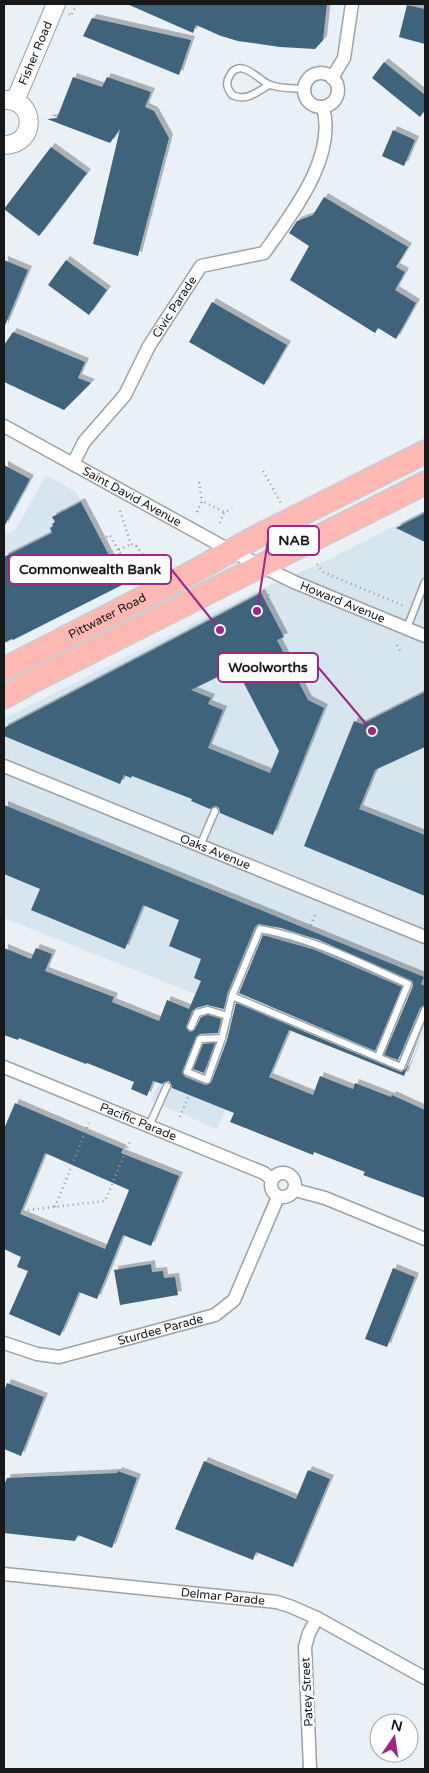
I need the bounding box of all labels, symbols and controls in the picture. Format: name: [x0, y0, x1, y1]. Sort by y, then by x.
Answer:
street label: Fisher Road: [16, 19, 55, 87]
street label: Civic Parade: [149, 273, 200, 340]
street label: Saint David Avenue: [80, 464, 184, 529]
callout: NAB: [268, 526, 319, 555]
text: NAB: [278, 532, 310, 549]
callout: Commonwealth Bank: [9, 555, 171, 584]
text: Commonwealth Bank: [19, 561, 161, 578]
street label: Howard Avenue: [298, 578, 387, 626]
street label: Pittwater Road: [66, 590, 148, 642]
callout: Woolworths: [218, 653, 318, 682]
text: Woolworths: [228, 659, 308, 676]
street label: Oaks Avenue: [178, 831, 253, 872]
street label: Pacific Parade: [98, 1100, 179, 1144]
street label: Sturdee Parade: [116, 1311, 205, 1348]
street label: Delmar Parade: [180, 1585, 266, 1608]
street label: Patey Street: [298, 1657, 316, 1727]
north arrow: [369, 1713, 419, 1763]
text: N: [389, 1716, 404, 1735]

